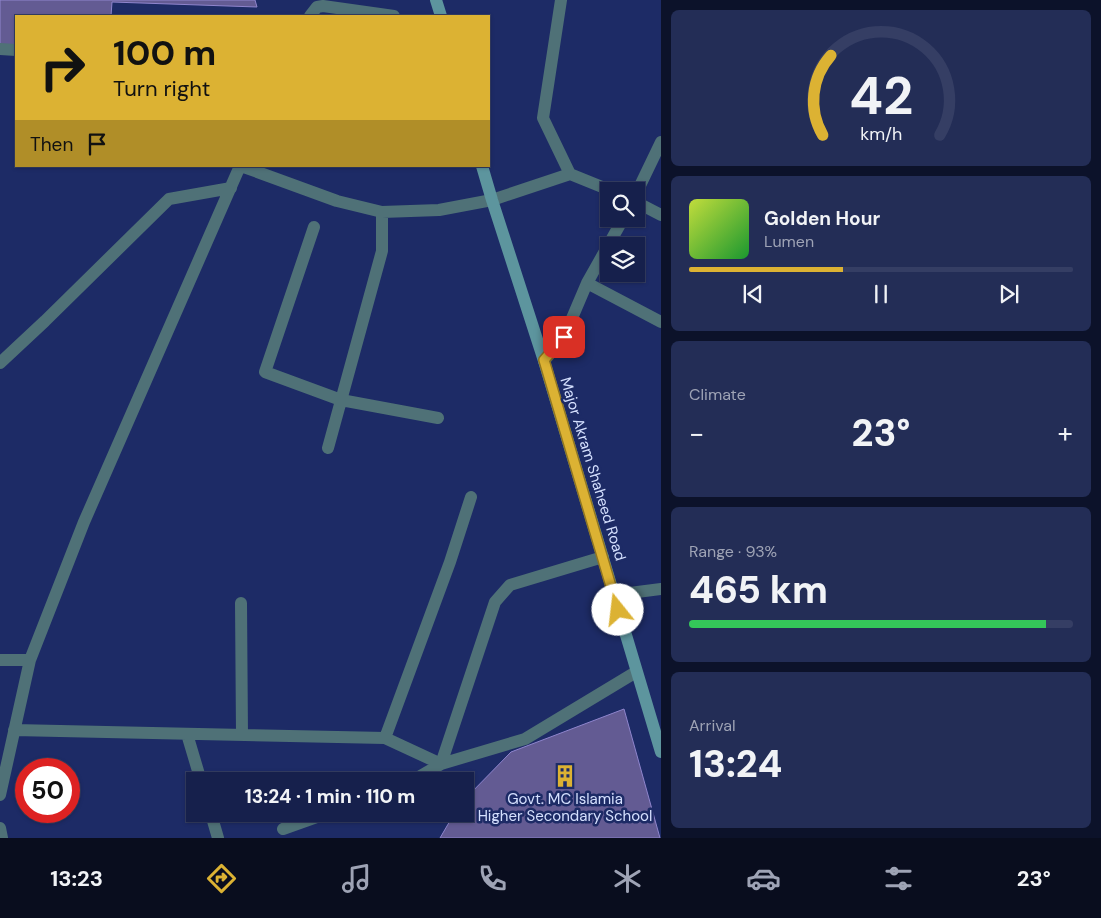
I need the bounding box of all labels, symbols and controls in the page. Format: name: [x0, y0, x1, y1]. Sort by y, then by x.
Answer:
text: 100 m: [113, 30, 216, 76]
icon: right: [30, 35, 95, 100]
text: 42: [849, 62, 913, 130]
text: Turn right: [113, 74, 210, 103]
text: km/h: [860, 122, 902, 146]
icon: arrive: [83, 130, 111, 158]
text: Then: [30, 132, 73, 157]
map controls: [600, 182, 645, 282]
button: search: [600, 182, 645, 227]
text: Golden Hour: [764, 206, 880, 231]
text: Lumen: [764, 231, 814, 252]
button: layers: [600, 237, 645, 282]
icon: previous: [739, 280, 767, 308]
icon: pause: [867, 280, 895, 308]
icon: next: [995, 280, 1023, 308]
pin: [543, 316, 585, 358]
icon: arrive: [550, 323, 578, 351]
street label: Major Akram Shaheed Road: [556, 375, 630, 563]
text: Climate: [689, 384, 746, 405]
text: 23°: [852, 408, 910, 458]
text: −: [689, 415, 704, 452]
text: +: [1058, 415, 1073, 452]
text: Range · 93%: [689, 541, 777, 562]
text: 465 km: [689, 565, 828, 615]
position arrow: [591, 583, 643, 635]
text: Arrival: [689, 715, 736, 736]
text: 13:24: [689, 739, 782, 789]
speed limit sign: 50: [15, 758, 80, 823]
building icon: Govt. MC Islamia Higher Secondary School: [552, 763, 578, 789]
text: 13:24 · 1 min · 110 m: [245, 784, 415, 809]
place label: Govt. MC Islamia Higher Secondary School: [478, 789, 652, 826]
icon: directions: [204, 861, 239, 896]
icon: music: [339, 861, 374, 896]
icon: phone: [475, 861, 510, 896]
icon: climate: [610, 861, 645, 896]
icon: car: [746, 861, 781, 896]
icon: filters: [881, 861, 916, 896]
text: 13:23: [50, 864, 103, 893]
text: 23°: [1017, 864, 1051, 893]

